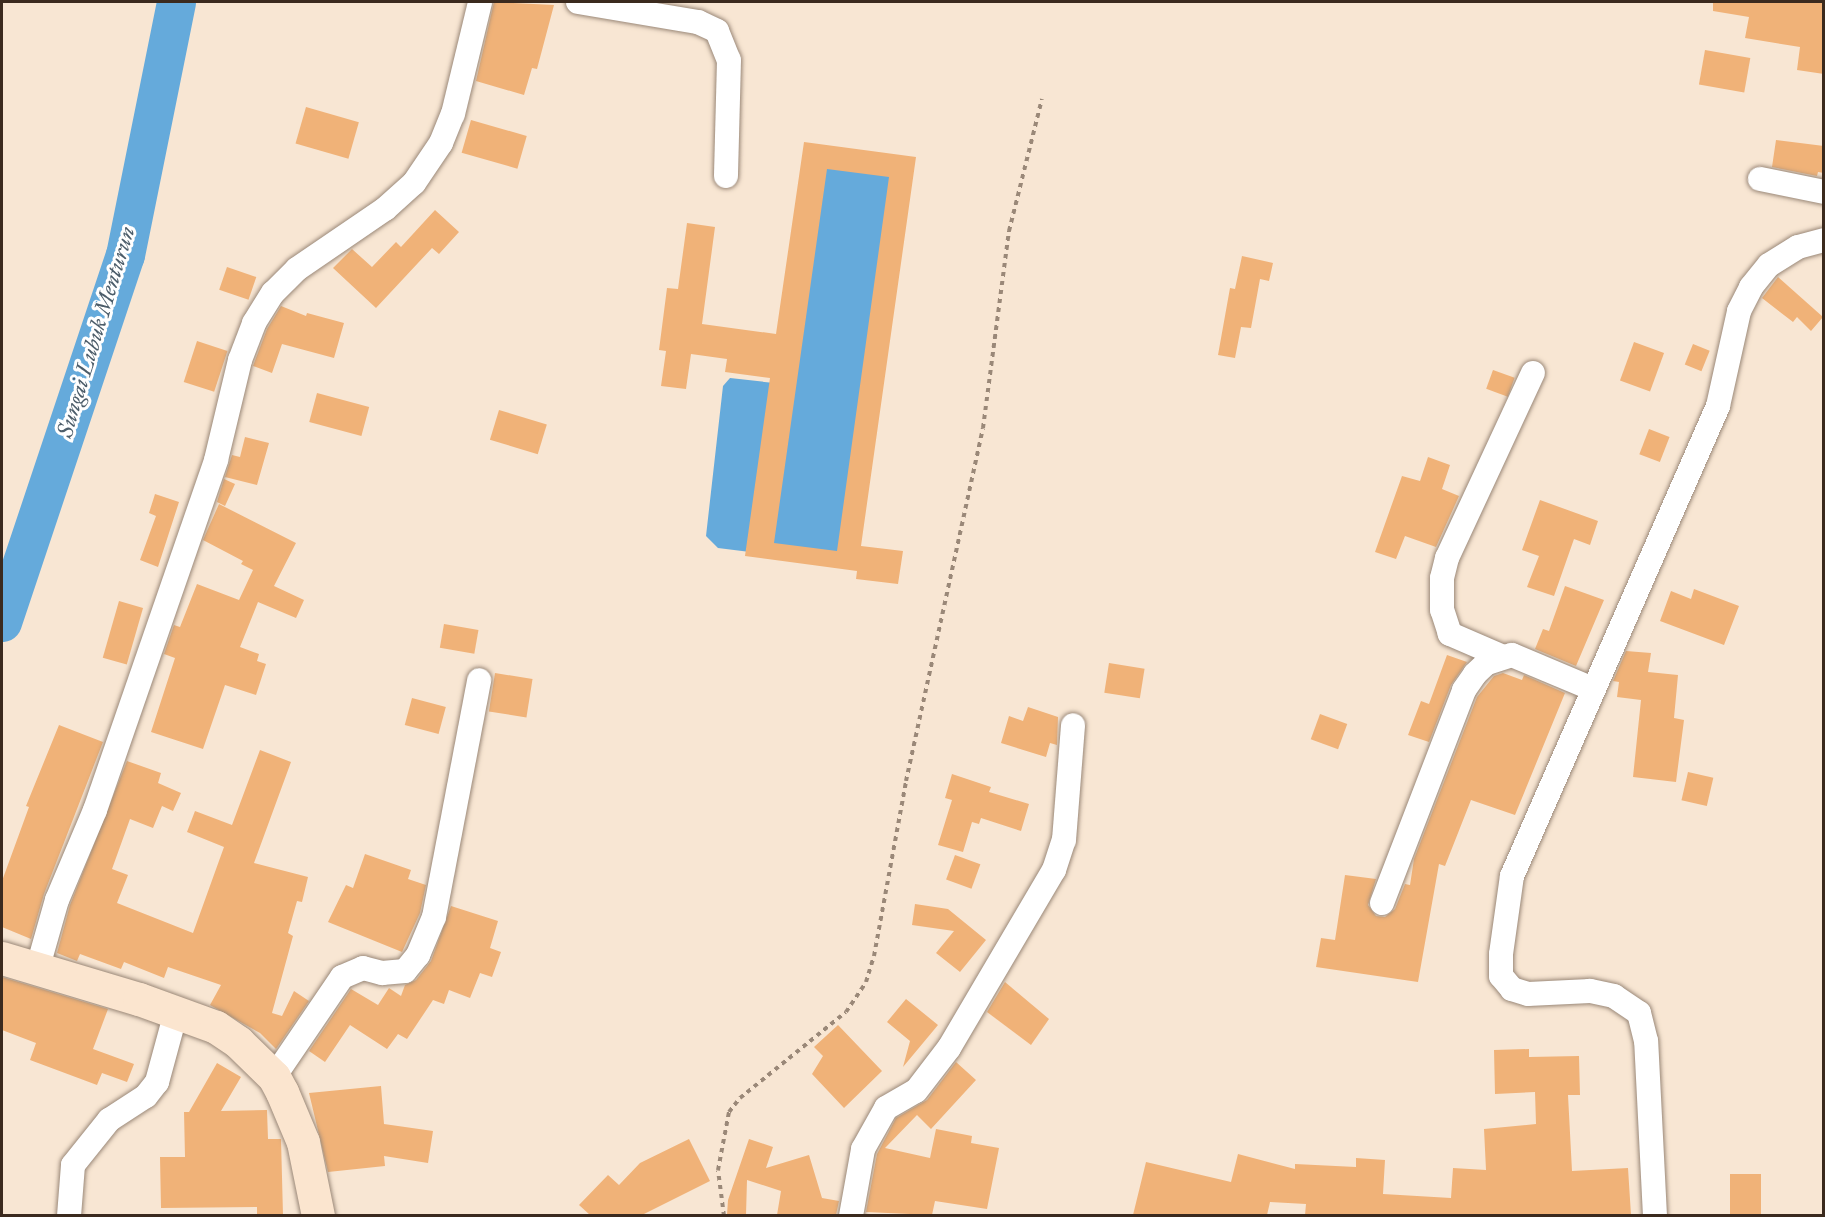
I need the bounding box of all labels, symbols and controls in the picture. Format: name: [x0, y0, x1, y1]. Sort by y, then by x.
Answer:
water label: Sungai Lubuk Menturun: [51, 223, 141, 441]

